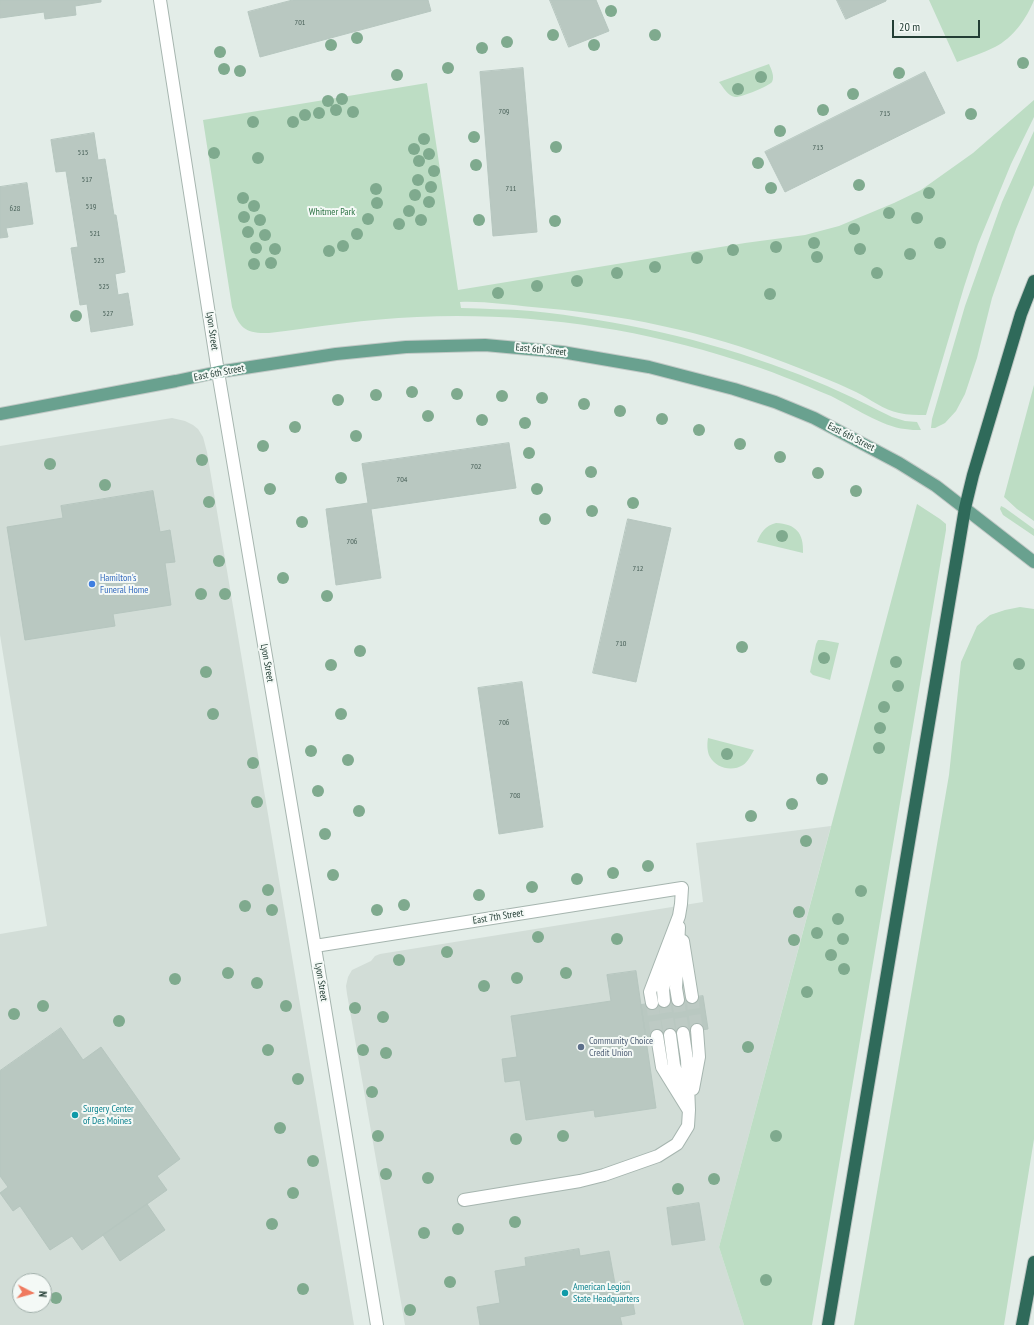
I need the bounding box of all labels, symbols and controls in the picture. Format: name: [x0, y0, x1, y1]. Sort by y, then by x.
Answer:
scale bar: [894, 12, 982, 38]
house number: 701: [295, 18, 305, 28]
text: 20 m: [899, 19, 920, 34]
house number: 709: [499, 107, 509, 117]
house number: 715: [880, 109, 890, 119]
house number: 713: [813, 143, 823, 153]
house number: 515: [78, 148, 88, 158]
house number: 517: [82, 175, 92, 185]
house number: 711: [506, 184, 516, 194]
house number: 519: [86, 202, 96, 212]
house number: 628: [10, 204, 20, 214]
park label: Whitmer Park: [309, 206, 355, 218]
house number: 521: [90, 229, 100, 239]
house number: 523: [94, 256, 104, 266]
house number: 525: [99, 282, 109, 292]
house number: 527: [103, 309, 113, 319]
street label: Lyon Street: [203, 311, 221, 351]
street label: East 6th Street: [515, 341, 567, 359]
street label: East 6th Street: [193, 362, 245, 384]
street label: East 6th Street: [826, 420, 876, 454]
house number: 702: [471, 462, 481, 472]
house number: 704: [397, 475, 407, 485]
house number: 706: [347, 537, 357, 547]
house number: 712: [633, 564, 643, 574]
place label: Hamilton's Funeral Home: [100, 572, 148, 596]
marker: Hamilton's Funeral Home: [87, 579, 97, 589]
house number: 710: [616, 639, 626, 649]
street label: Lyon Street: [258, 643, 276, 683]
house number: 706: [499, 718, 509, 728]
house number: 708: [510, 791, 520, 801]
street label: East 7th Street: [472, 907, 524, 927]
street label: Lyon Street: [312, 962, 330, 1002]
place label: Community Choice Credit Union: [589, 1035, 653, 1058]
marker: Community Choice Credit Union: [576, 1042, 586, 1052]
place label: Surgery Center of Des Moines: [83, 1103, 134, 1126]
marker: Surgery Center of Des Moines: [70, 1110, 80, 1120]
north arrow: [12, 1273, 52, 1313]
place label: American Legion State Headquarters: [573, 1281, 639, 1304]
marker: American Legion State Headquarters: [560, 1288, 570, 1298]
text: N: [36, 1290, 50, 1298]

